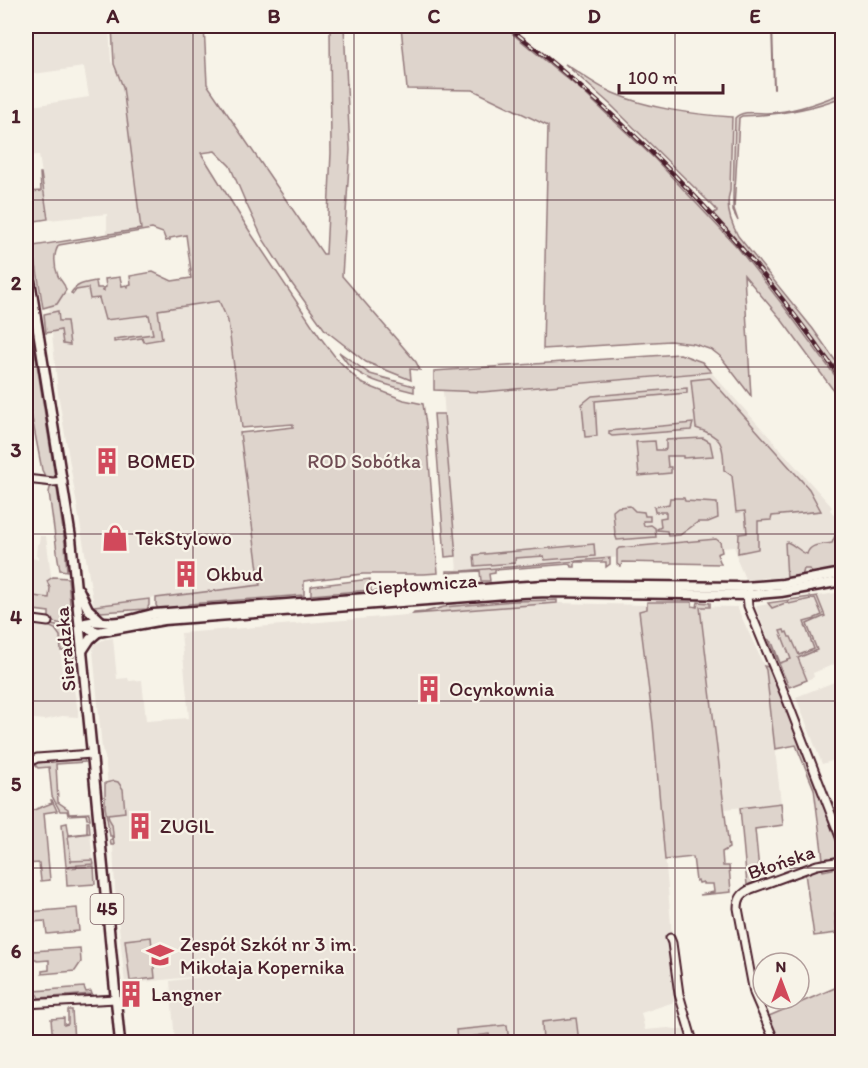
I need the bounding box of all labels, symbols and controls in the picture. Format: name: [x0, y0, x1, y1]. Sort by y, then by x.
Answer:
text: A: [106, 4, 120, 28]
text: B: [268, 4, 281, 28]
text: C: [428, 4, 441, 28]
text: D: [587, 4, 601, 28]
text: E: [749, 4, 761, 28]
scale bar: [619, 57, 722, 95]
text: 100 m: [628, 67, 678, 89]
text: 1: [11, 104, 21, 128]
text: 2: [11, 271, 22, 295]
text: 3: [11, 438, 22, 462]
building icon: BOMED: [92, 446, 122, 476]
place label: BOMED: [127, 449, 195, 473]
park label: ROD Sobótka: [307, 449, 421, 473]
shop icon: TekStylowo: [100, 523, 130, 553]
place label: TekStylowo: [135, 526, 232, 550]
building icon: Okbud: [171, 559, 201, 589]
place label: Okbud: [206, 562, 263, 586]
street label: Ciepłownicza: [364, 568, 478, 600]
text: 4: [10, 605, 22, 629]
street label: Sieradzka: [49, 605, 81, 692]
building icon: Ocynkownia: [414, 674, 444, 704]
place label: Ocynkownia: [449, 677, 555, 701]
text: 5: [11, 772, 22, 796]
building icon: ZUGIL: [125, 811, 155, 841]
place label: ZUGIL: [160, 814, 214, 838]
street label: Błońska: [744, 839, 818, 885]
road number: 45: [90, 894, 124, 924]
place label: Zespół Szkół nr 3 im. Mikołaja Kopernika: [180, 932, 357, 979]
text: 6: [11, 939, 22, 963]
school or university icon: Zespół Szkół nr 3 im. Mikołaja Kopernika: [145, 940, 175, 970]
north arrow: [751, 951, 811, 1011]
text: N: [776, 957, 786, 976]
building icon: Langner: [116, 979, 146, 1009]
place label: Langner: [151, 982, 222, 1006]

